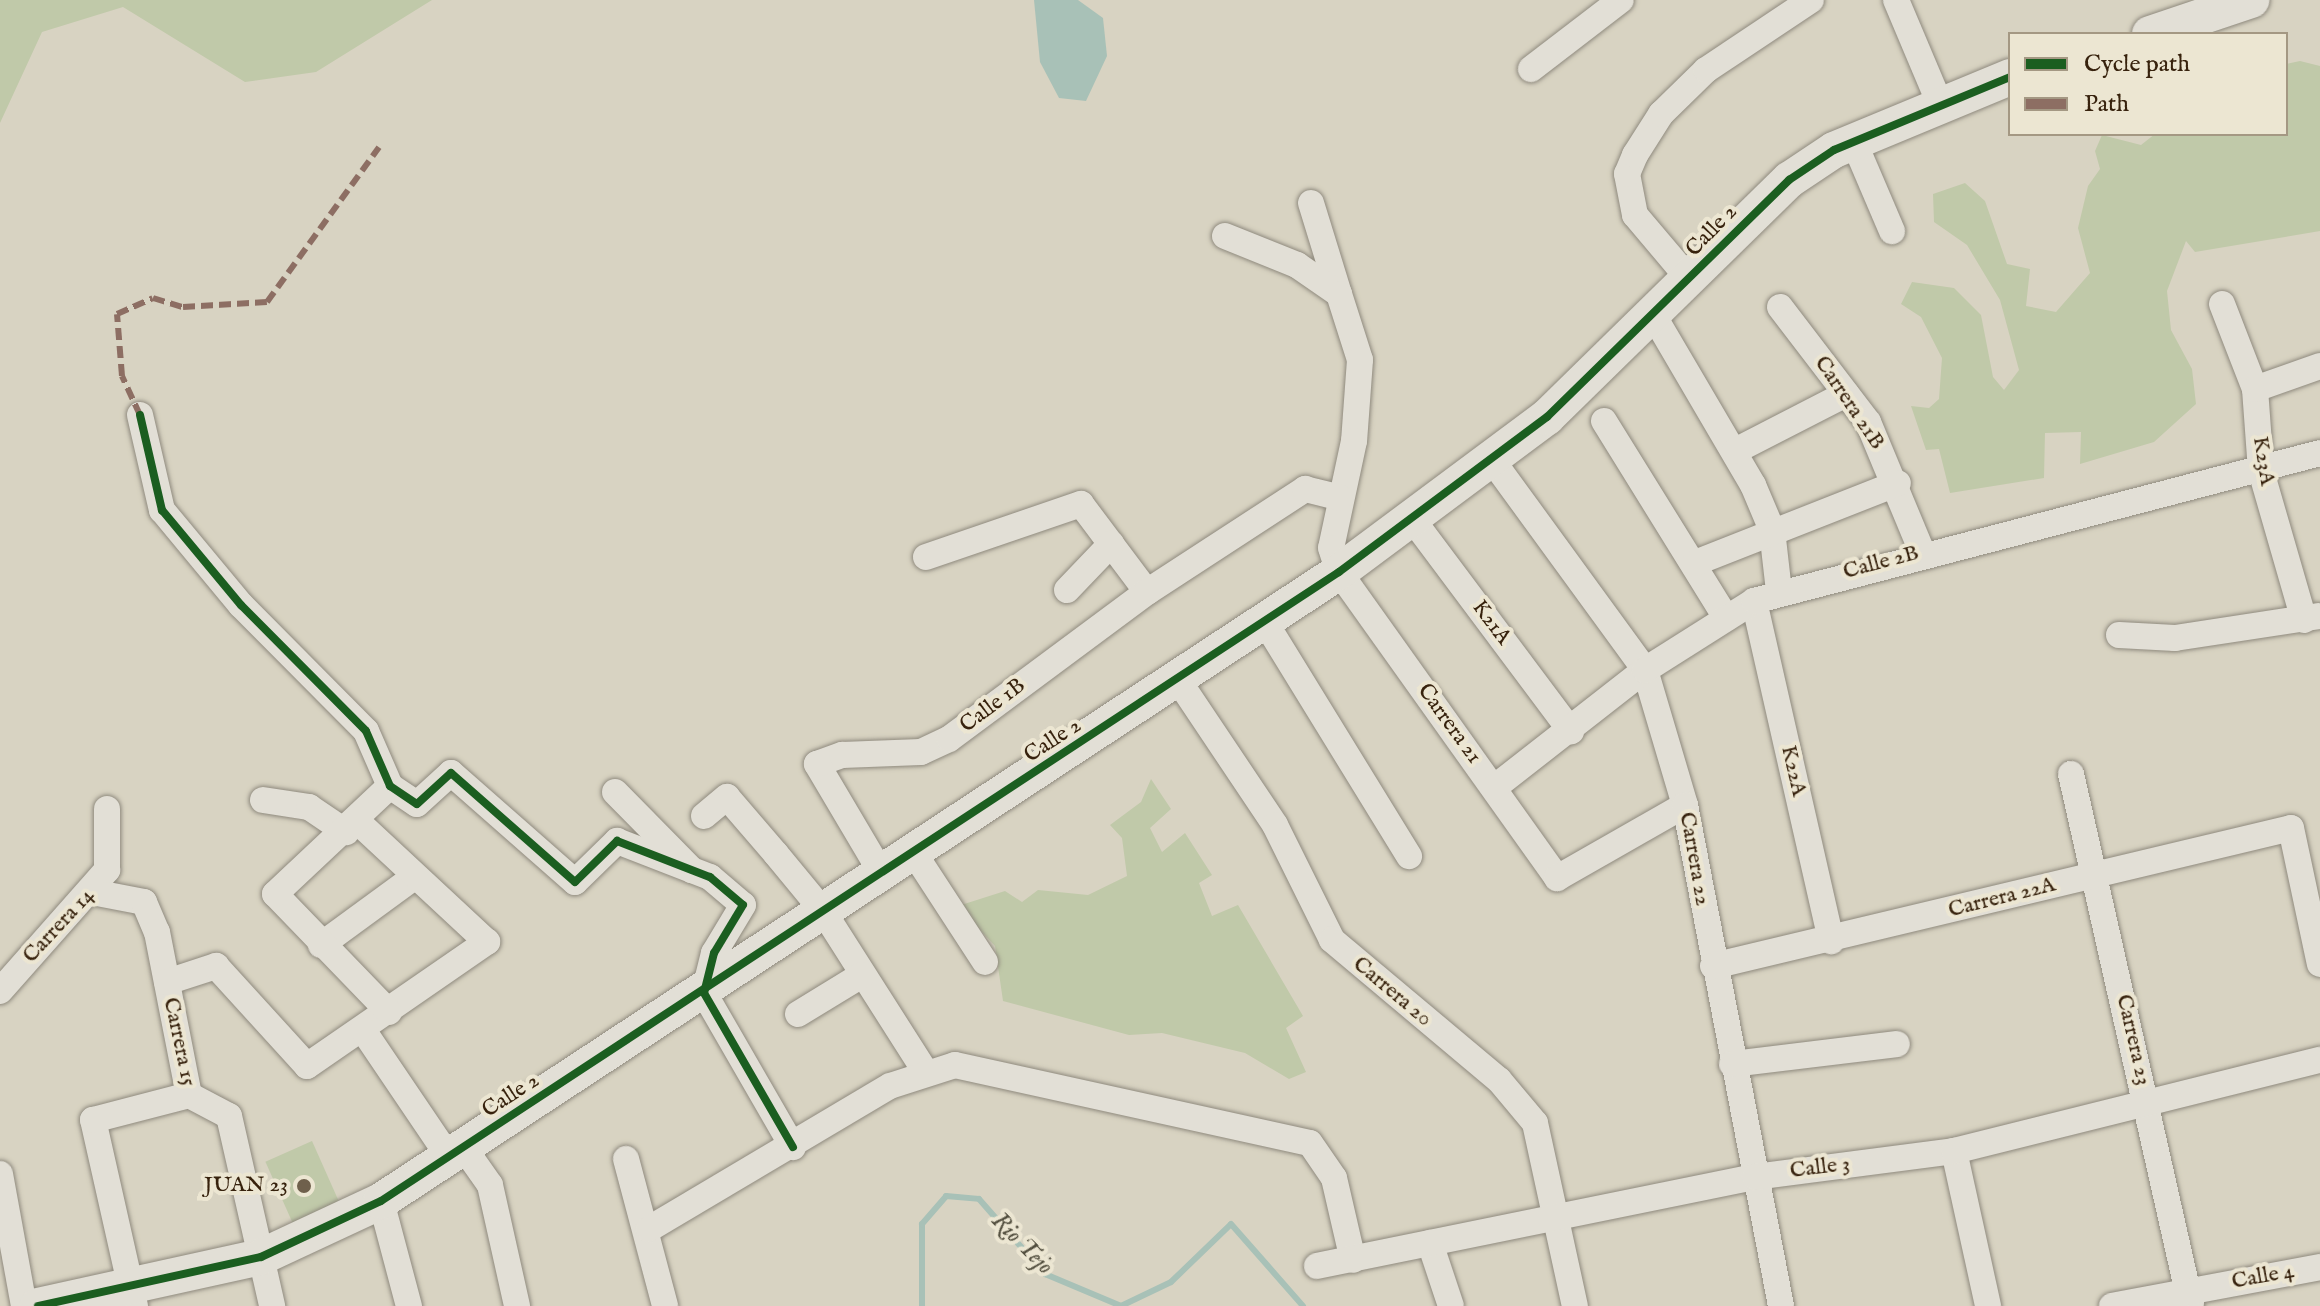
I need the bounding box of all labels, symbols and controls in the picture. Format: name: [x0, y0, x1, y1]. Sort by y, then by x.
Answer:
legend: [2008, 32, 2288, 136]
text: Cycle path: [2084, 49, 2190, 80]
text: Path: [2084, 89, 2129, 120]
street label: Calle 2: [1681, 199, 1743, 263]
street label: Carrera 21B: [1808, 351, 1890, 455]
street label: K23A: [2246, 435, 2280, 487]
street label: Calle 2B: [1840, 540, 1922, 586]
street label: K21A: [1466, 595, 1516, 651]
street label: Calle 1B: [955, 673, 1031, 739]
street label: Carrera 21: [1411, 679, 1487, 769]
street label: Calle 2: [1020, 713, 1086, 769]
street label: K22A: [1774, 743, 1812, 799]
street label: Carrera 22: [1673, 810, 1715, 908]
street label: Carrera 22A: [1946, 872, 2058, 924]
street label: Carrera 14: [18, 883, 100, 969]
street label: Carrera 20: [1347, 951, 1437, 1033]
street label: Carrera 23: [2110, 992, 2156, 1088]
street label: Carrera 15: [157, 995, 201, 1089]
street label: Calle 2: [478, 1068, 544, 1124]
street label: Calle 3: [1788, 1151, 1852, 1185]
place label: JUAN 23: [204, 1173, 288, 1199]
marker: JUAN 23: [295, 1177, 313, 1195]
water label: Rio Tejo: [985, 1207, 1059, 1281]
street label: Calle 4: [2230, 1259, 2296, 1295]

